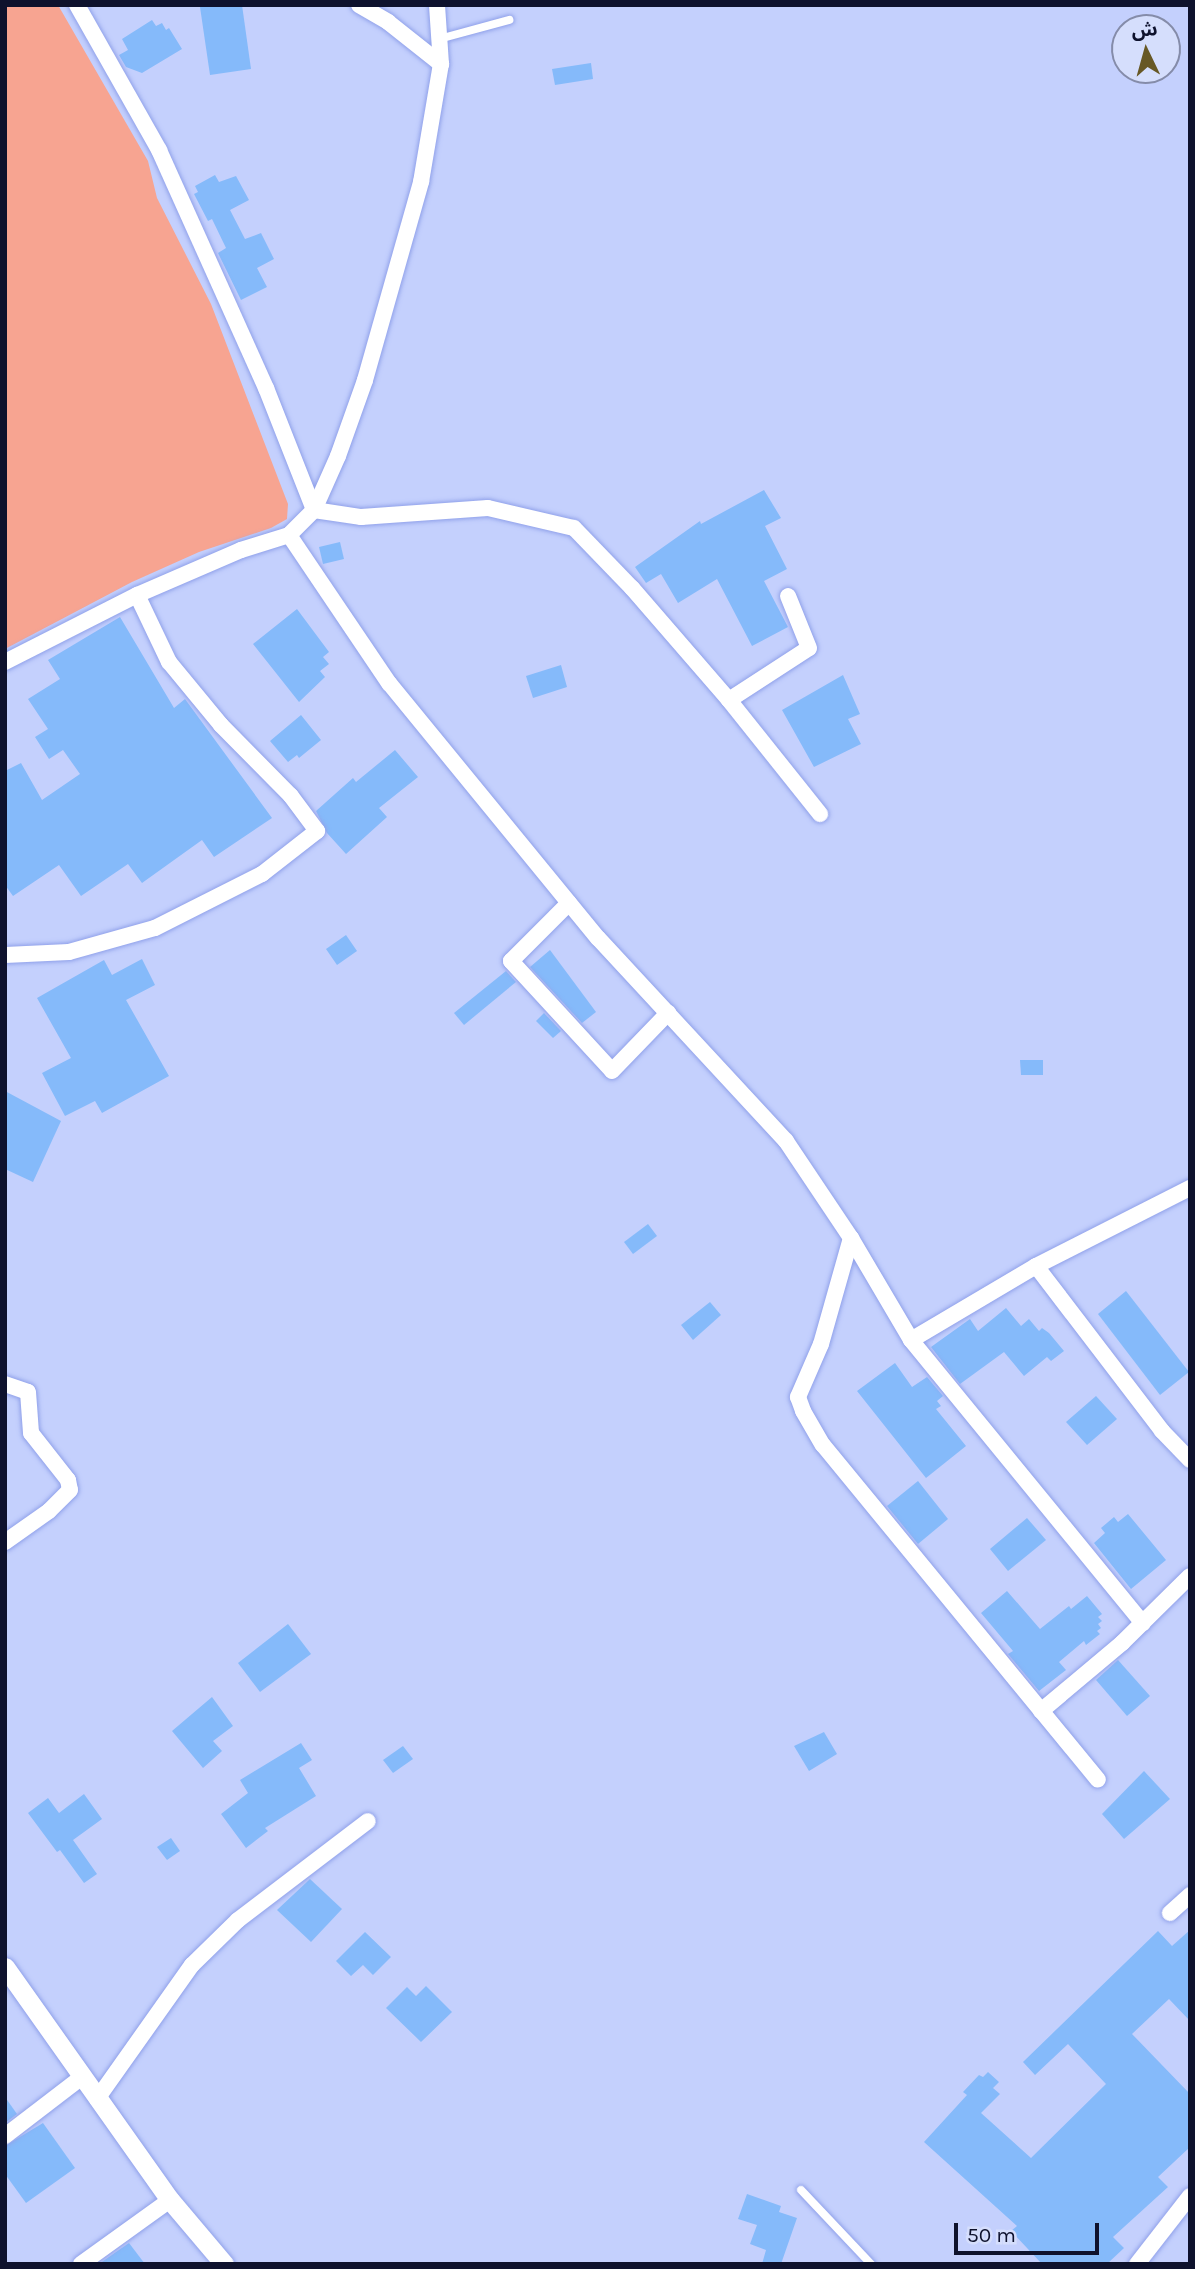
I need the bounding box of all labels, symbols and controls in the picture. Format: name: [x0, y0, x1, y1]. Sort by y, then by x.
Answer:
north arrow: [1111, 14, 1181, 84]
text: ش: [1130, 18, 1158, 42]
scale bar: [957, 2210, 1102, 2254]
text: 50 m: [967, 2223, 1016, 2247]

